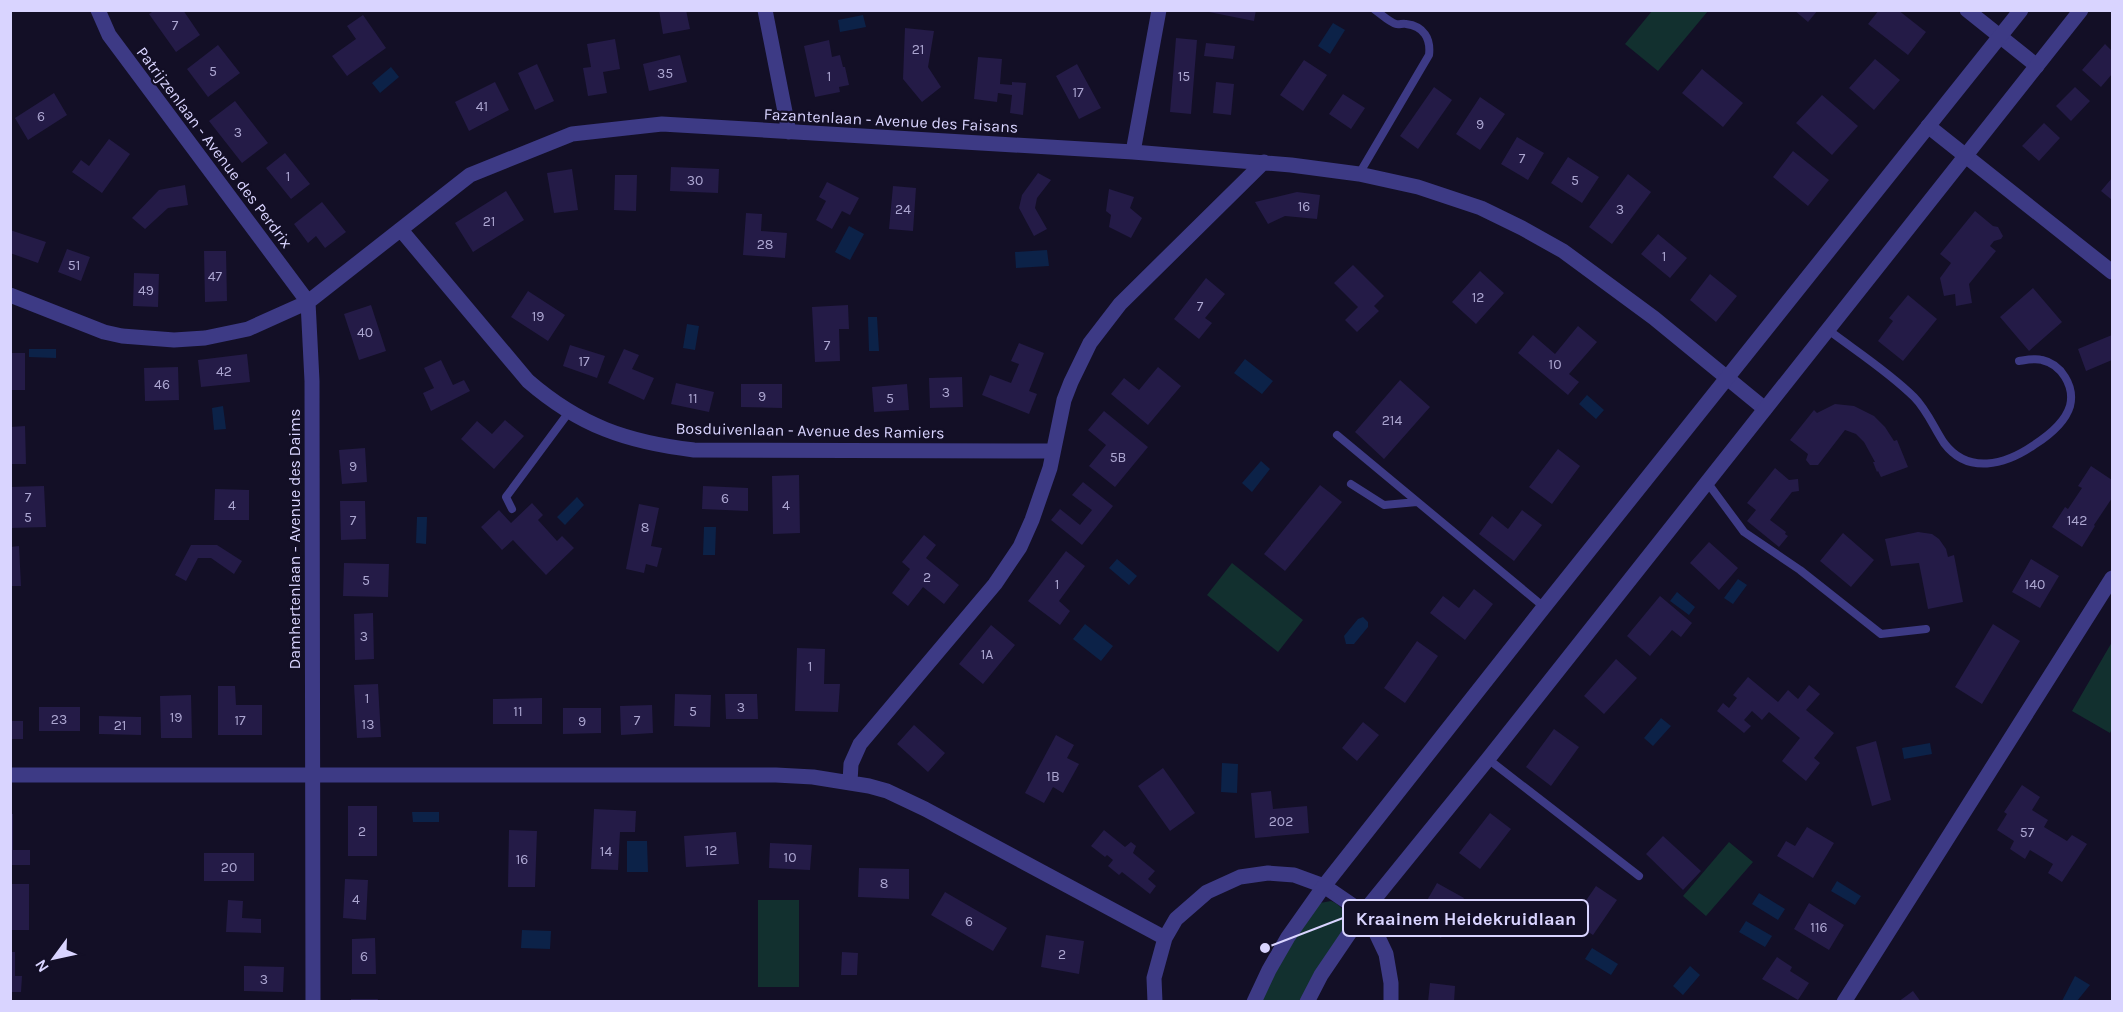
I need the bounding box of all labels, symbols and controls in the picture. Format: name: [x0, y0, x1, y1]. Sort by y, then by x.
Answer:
house number: 7: [172, 17, 179, 34]
house number: 21: [912, 41, 924, 58]
street label: Patrijzenlaan - Avenue des Perdrix: [133, 43, 297, 252]
house number: 5: [209, 63, 217, 80]
house number: 35: [657, 65, 673, 82]
house number: 1: [827, 68, 831, 85]
house number: 15: [1178, 68, 1190, 85]
house number: 17: [1072, 84, 1084, 101]
house number: 41: [476, 98, 488, 115]
street label: Fazantenlaan - Avenue des Faisans: [763, 104, 1019, 137]
house number: 6: [37, 108, 45, 125]
house number: 9: [1476, 116, 1484, 133]
house number: 3: [234, 124, 242, 141]
house number: 7: [1519, 150, 1526, 167]
house number: 1: [286, 168, 290, 185]
house number: 30: [687, 172, 703, 189]
house number: 5: [1571, 172, 1579, 189]
house number: 16: [1298, 198, 1310, 215]
house number: 24: [895, 201, 911, 218]
house number: 3: [1616, 201, 1624, 218]
house number: 21: [483, 213, 495, 230]
house number: 28: [757, 236, 773, 253]
house number: 1: [1662, 248, 1666, 265]
house number: 51: [68, 257, 80, 274]
house number: 47: [208, 268, 223, 285]
house number: 49: [138, 282, 154, 299]
house number: 12: [1472, 289, 1484, 306]
house number: 7: [1197, 298, 1204, 315]
house number: 19: [532, 308, 544, 325]
house number: 40: [357, 324, 373, 341]
house number: 7: [824, 337, 831, 354]
house number: 17: [578, 353, 590, 370]
house number: 10: [1549, 356, 1561, 373]
house number: 42: [216, 363, 232, 380]
house number: 46: [154, 376, 170, 393]
house number: 3: [942, 384, 950, 401]
house number: 9: [758, 388, 766, 405]
house number: 11: [688, 390, 698, 407]
house number: 5: [886, 390, 894, 407]
street label: Damhertenlaan - Avenue des Daims: [285, 409, 304, 669]
house number: 214: [1382, 412, 1402, 429]
street label: Bosduivenlaan - Avenue des Ramiers: [675, 419, 945, 442]
house number: 5B: [1110, 449, 1126, 466]
house number: 9: [349, 458, 357, 475]
house number: 7: [25, 489, 32, 506]
house number: 6: [721, 490, 729, 507]
house number: 4: [228, 497, 236, 514]
house number: 4: [782, 497, 790, 514]
house number: 5: [24, 509, 32, 526]
house number: 7: [350, 512, 357, 529]
house number: 142: [2067, 512, 2087, 529]
house number: 8: [641, 519, 649, 536]
house number: 2: [923, 569, 931, 586]
house number: 5: [362, 572, 370, 589]
house number: 1: [1055, 576, 1059, 593]
house number: 140: [2025, 576, 2045, 593]
house number: 3: [360, 628, 368, 645]
house number: 1A: [981, 646, 993, 663]
house number: 1: [808, 658, 812, 675]
house number: 1: [365, 690, 369, 707]
house number: 3: [737, 699, 745, 716]
house number: 11: [513, 703, 523, 720]
house number: 5: [689, 703, 697, 720]
house number: 19: [170, 709, 182, 726]
house number: 23: [51, 711, 67, 728]
house number: 17: [234, 712, 246, 729]
house number: 7: [634, 712, 641, 729]
house number: 9: [578, 713, 586, 730]
house number: 13: [362, 716, 374, 733]
house number: 21: [114, 717, 126, 734]
house number: 1B: [1046, 768, 1060, 785]
house number: 202: [1269, 813, 1293, 830]
house number: 2: [358, 823, 366, 840]
house number: 57: [2020, 824, 2035, 841]
house number: 12: [705, 842, 717, 859]
house number: 14: [600, 843, 612, 860]
house number: 10: [784, 849, 796, 866]
house number: 16: [516, 851, 528, 868]
house number: 20: [221, 859, 237, 876]
house number: 8: [880, 875, 888, 892]
house number: 4: [352, 891, 360, 908]
callout: Kraainem Heidekruidlaan: [1343, 900, 1588, 936]
text: Kraainem Heidekruidlaan: [1356, 908, 1576, 930]
house number: 6: [965, 913, 973, 930]
house number: 116: [1810, 919, 1828, 936]
north arrow: [24, 928, 84, 988]
house number: 2: [1058, 946, 1066, 963]
house number: 6: [360, 948, 368, 965]
text: N: [31, 956, 53, 976]
house number: 3: [260, 971, 268, 988]

